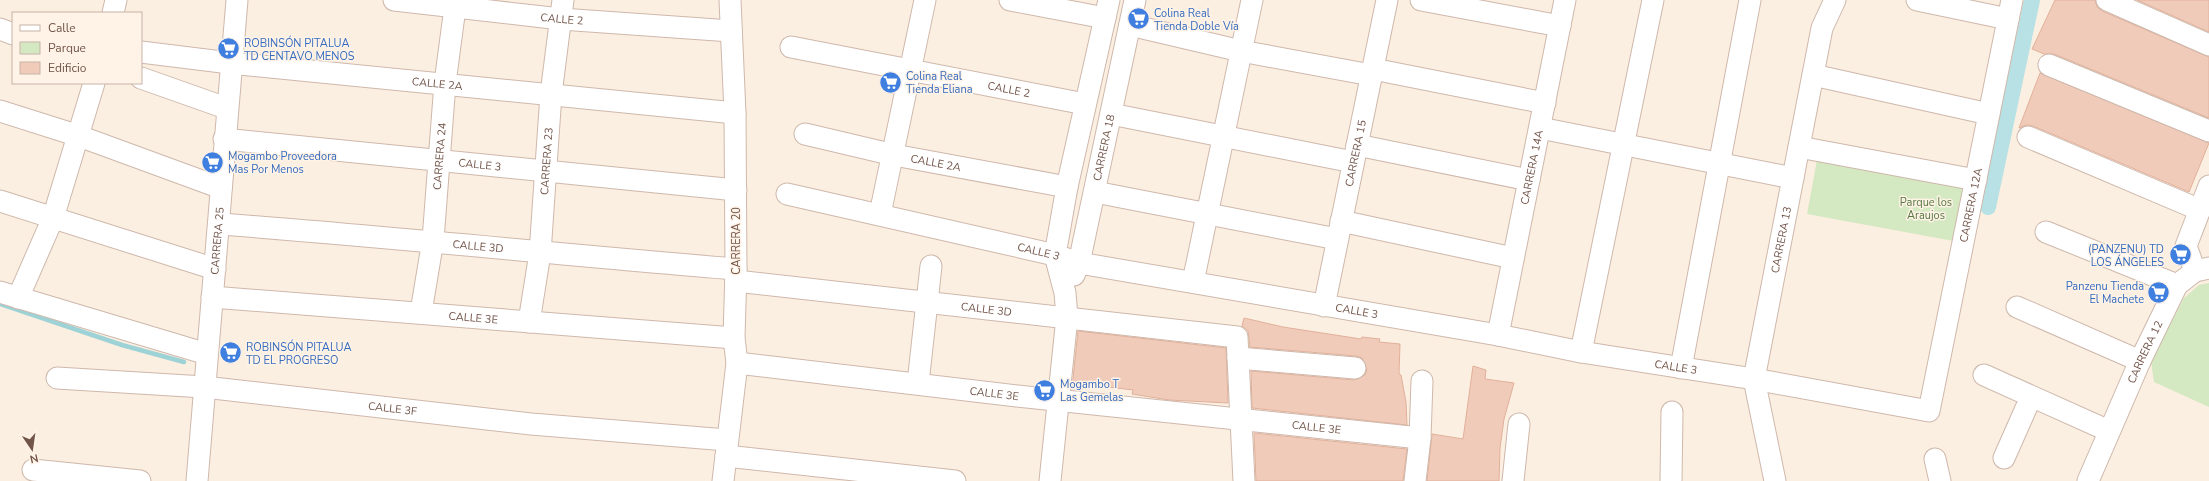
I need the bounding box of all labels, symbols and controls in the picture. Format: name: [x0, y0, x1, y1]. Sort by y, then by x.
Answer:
supermarket icon: Colina Real Tienda Doble Vía: [1125, 6, 1151, 32]
place label: Colina Real Tienda Doble Vía: [1154, 6, 1239, 34]
street label: CALLE 2: [540, 10, 584, 29]
legend: [12, 12, 142, 84]
text: Calle: [48, 20, 76, 36]
place label: ROBINSÓN PITALUA TD CENTAVO MENOS: [244, 35, 355, 64]
supermarket icon: ROBINSÓN PITALUA TD CENTAVO MENOS: [215, 36, 241, 62]
text: Parque: [48, 40, 86, 56]
text: Edificio: [48, 60, 87, 76]
supermarket icon: Colina Real Tienda Eliana: [877, 69, 903, 95]
place label: Colina Real Tienda Eliana: [906, 69, 973, 97]
street label: CALLE 2A: [411, 74, 463, 94]
street label: CALLE 2: [986, 78, 1031, 101]
street label: CARRERA 18: [1090, 113, 1119, 182]
street label: CARRERA 15: [1342, 118, 1370, 188]
street label: CARRERA 24: [430, 122, 450, 191]
street label: CARRERA 23: [537, 127, 557, 195]
street label: CARRERA 14A: [1517, 129, 1547, 206]
supermarket icon: Mogambo Proveedora Mas Por Menos: [200, 149, 226, 175]
place label: Mogambo Proveedora Mas Por Menos: [228, 149, 337, 177]
street label: CALLE 2A: [909, 151, 962, 175]
street label: CALLE 3: [458, 155, 502, 175]
street label: CARRERA 12A: [1956, 167, 1986, 244]
park label: Parque los Araujos: [1900, 195, 1952, 223]
street label: CARRERA 13: [1768, 205, 1795, 274]
street label: CARRERA 25: [207, 206, 228, 275]
street label: CARRERA 20: [729, 207, 744, 275]
street label: CALLE 3D: [452, 237, 504, 256]
street label: CALLE 3: [1016, 240, 1062, 264]
place label: (PANZENU) TD LOS ÁNGELES: [2088, 242, 2164, 270]
supermarket icon: (PANZENU) TD LOS ÁNGELES: [2167, 242, 2193, 268]
place label: Panzenu Tienda El Machete: [2066, 279, 2144, 307]
supermarket icon: Panzenu Tienda El Machete: [2146, 279, 2172, 305]
street label: CALLE 3D: [960, 299, 1013, 320]
street label: CALLE 3: [1334, 300, 1379, 322]
street label: CALLE 3E: [448, 309, 498, 327]
street label: CARRERA 12: [2124, 318, 2166, 386]
place label: ROBINSÓN PITALUA TD EL PROGRESO: [246, 339, 352, 368]
supermarket icon: ROBINSÓN PITALUA TD EL PROGRESO: [217, 340, 243, 366]
street label: CALLE 3: [1653, 357, 1698, 378]
supermarket icon: Mogambo T Las Gemelas: [1031, 377, 1057, 403]
place label: Mogambo T Las Gemelas: [1060, 377, 1123, 405]
street label: CALLE 3E: [969, 383, 1020, 404]
street label: CALLE 3F: [367, 399, 418, 419]
street label: CALLE 3E: [1291, 418, 1342, 438]
north arrow: [12, 429, 52, 469]
text: N: [28, 450, 40, 466]

